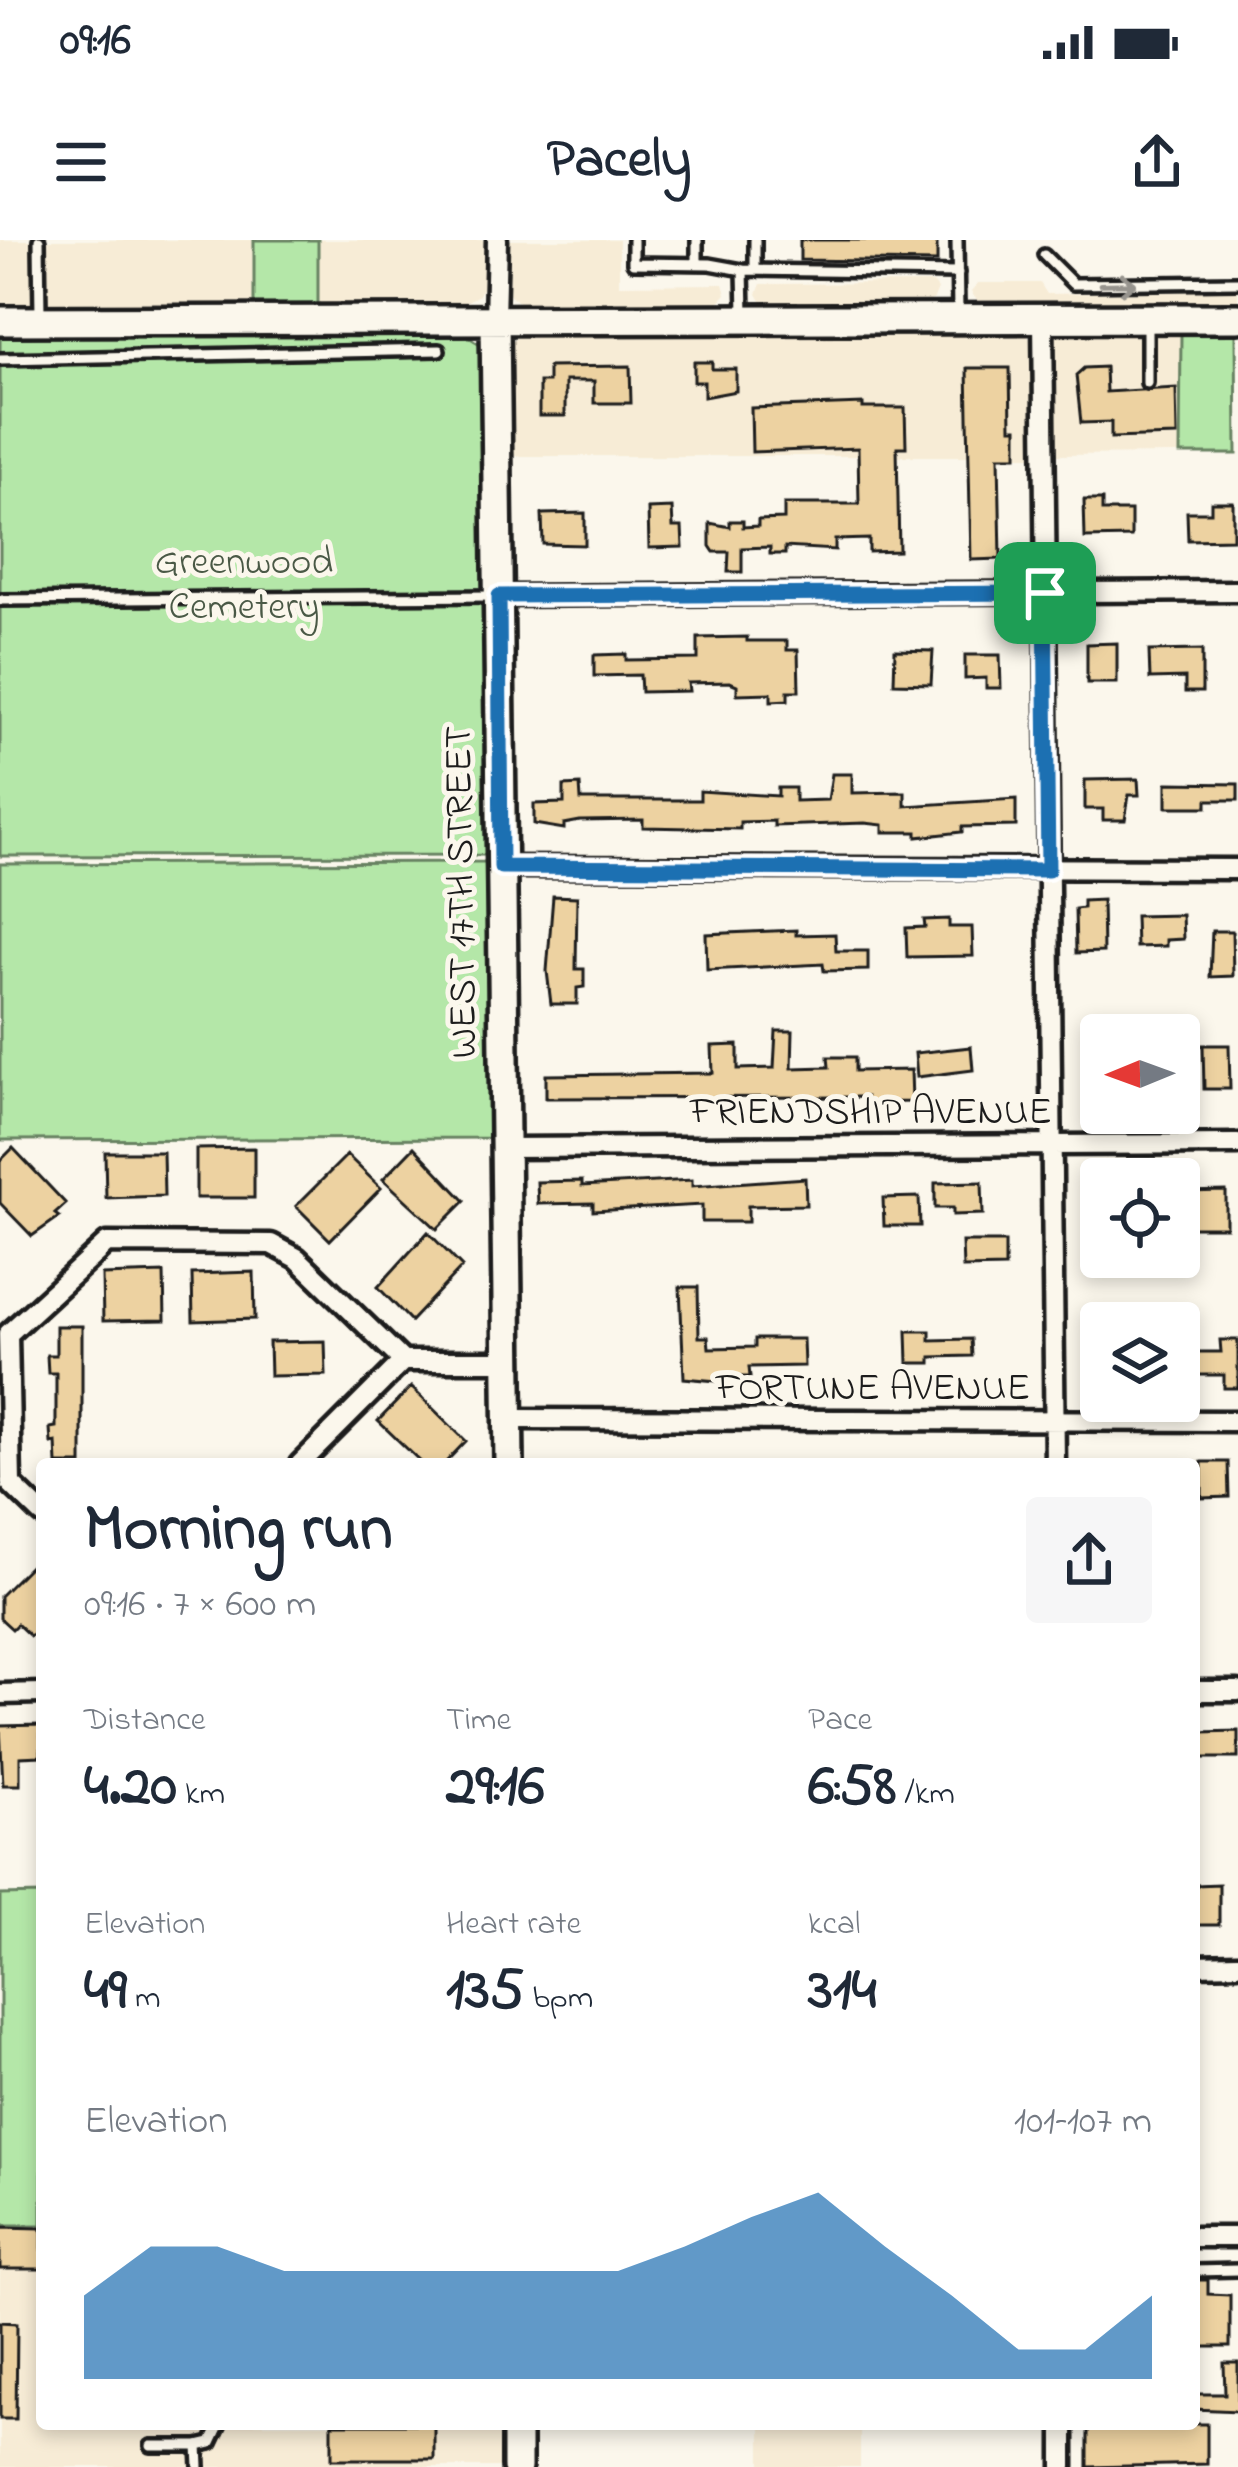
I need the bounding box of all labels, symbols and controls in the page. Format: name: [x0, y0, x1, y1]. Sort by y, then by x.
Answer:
text: 09:16: [60, 9, 131, 75]
text: Pacely: [547, 123, 691, 201]
icon: menu: [48, 129, 114, 195]
icon: share: [1124, 129, 1190, 195]
one-way arrow: [1098, 272, 1137, 295]
park label: Greenwood Cemetery: [155, 535, 333, 637]
pin: [994, 542, 1096, 644]
icon: arrive: [1012, 560, 1078, 626]
street label: WEST 17TH STREET: [432, 725, 494, 1059]
north arrow: [1080, 1014, 1200, 1134]
map controls: [1080, 1014, 1200, 1422]
street label: FRIENDSHIP AVENUE: [689, 1085, 1052, 1142]
button: locate: [1080, 1158, 1200, 1278]
button: layers: [1080, 1302, 1200, 1422]
street label: FORTUNE AVENUE: [715, 1361, 1030, 1418]
text: Morning run: [84, 1484, 393, 1580]
button: share: [1026, 1497, 1152, 1623]
text: 09:16 · 7 × 600 m: [84, 1577, 316, 1634]
text: Distance: [84, 1697, 206, 1745]
text: Time: [446, 1697, 511, 1745]
text: Pace: [808, 1697, 872, 1745]
text: 4.20: [84, 1745, 177, 1832]
text: 29:16: [446, 1745, 544, 1832]
text: 6:58: [808, 1745, 896, 1832]
text: km: [177, 1771, 225, 1819]
text: /km: [896, 1771, 955, 1819]
text: Elevation: [84, 1901, 205, 1949]
text: Heart rate: [446, 1901, 581, 1949]
text: kcal: [808, 1901, 860, 1949]
text: 49: [84, 1949, 127, 2036]
text: 135: [446, 1949, 524, 2036]
text: 314: [808, 1949, 877, 2036]
text: m: [127, 1975, 161, 2023]
text: bpm: [524, 1975, 593, 2023]
text: Elevation: [84, 2094, 227, 2151]
text: 101–107 m: [1014, 2094, 1152, 2151]

